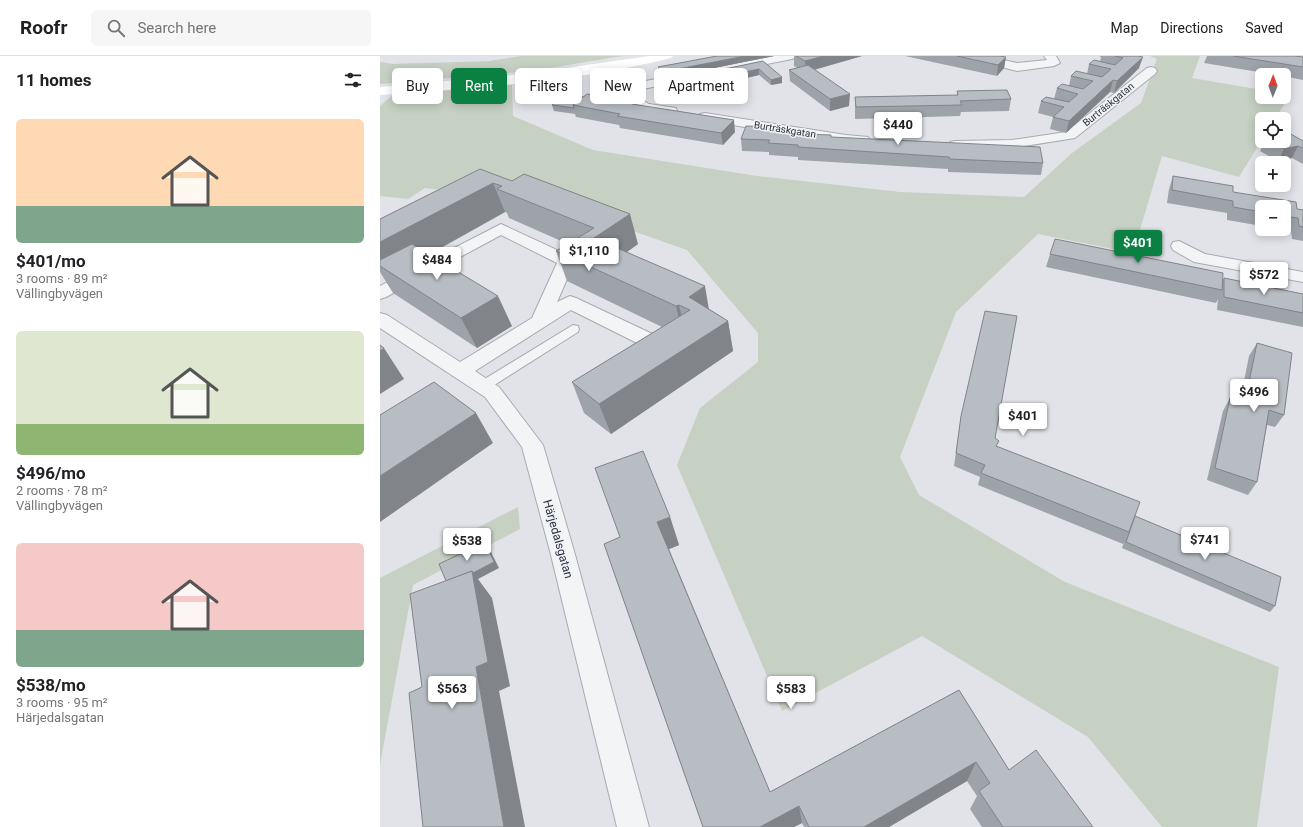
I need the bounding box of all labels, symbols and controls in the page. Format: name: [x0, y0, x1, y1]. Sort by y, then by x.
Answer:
search box: [91, 10, 371, 46]
text: Roofr: [20, 16, 67, 39]
icon: search: [105, 17, 127, 39]
text: Search here: [137, 19, 216, 37]
text: Map: [1111, 20, 1138, 36]
text: Directions: [1160, 20, 1223, 36]
text: Saved: [1245, 20, 1283, 36]
chip: Buy: [392, 68, 443, 104]
chip: Rent: [451, 68, 507, 104]
chip: Filters: [515, 68, 582, 104]
chip: New: [590, 68, 646, 104]
chip: Apartment: [654, 68, 748, 104]
north arrow: [1255, 68, 1291, 104]
map controls: [1255, 68, 1291, 236]
icon: filters: [342, 69, 364, 91]
text: 11 homes: [16, 70, 92, 90]
street label: Burträskgatan: [1080, 80, 1136, 128]
pin: $440: [874, 112, 922, 146]
button: locate: [1255, 112, 1291, 148]
text: $440: [883, 117, 913, 132]
street label: Burträskgatan: [753, 119, 817, 140]
icon: home: [154, 145, 226, 217]
button: +: [1255, 156, 1291, 192]
button: −: [1255, 200, 1291, 236]
pin: $401: [1114, 230, 1162, 264]
text: $401: [1123, 235, 1153, 250]
pin: $1,110: [556, 238, 622, 272]
text: $1,110: [569, 243, 609, 258]
pin: $484: [413, 247, 461, 281]
text: $401/mo: [16, 251, 86, 271]
text: $484: [422, 252, 452, 267]
pin: $572: [1240, 262, 1288, 296]
text: $572: [1249, 267, 1279, 282]
text: 3 rooms · 89 m²: [16, 271, 108, 286]
text: Vällingbyvägen: [16, 286, 103, 301]
icon: home: [154, 357, 226, 429]
pin: $496: [1230, 379, 1278, 413]
text: $496: [1239, 384, 1269, 399]
pin: $401: [999, 403, 1047, 437]
text: $401: [1008, 408, 1038, 423]
text: $496/mo: [16, 463, 86, 483]
text: 2 rooms · 78 m²: [16, 483, 108, 498]
text: Vällingbyvägen: [16, 498, 103, 513]
street label: Härjedalsgatan: [540, 498, 576, 580]
pin: $741: [1181, 527, 1229, 561]
pin: $538: [443, 528, 491, 562]
text: $741: [1190, 532, 1220, 547]
text: $538: [452, 533, 482, 548]
icon: home: [154, 569, 226, 641]
text: $538/mo: [16, 675, 86, 695]
pin: $563: [428, 676, 476, 710]
pin: $583: [767, 676, 815, 710]
text: $563: [437, 681, 467, 696]
text: $583: [776, 681, 806, 696]
text: 3 rooms · 95 m²: [16, 695, 108, 710]
text: Härjedalsgatan: [16, 710, 104, 725]

